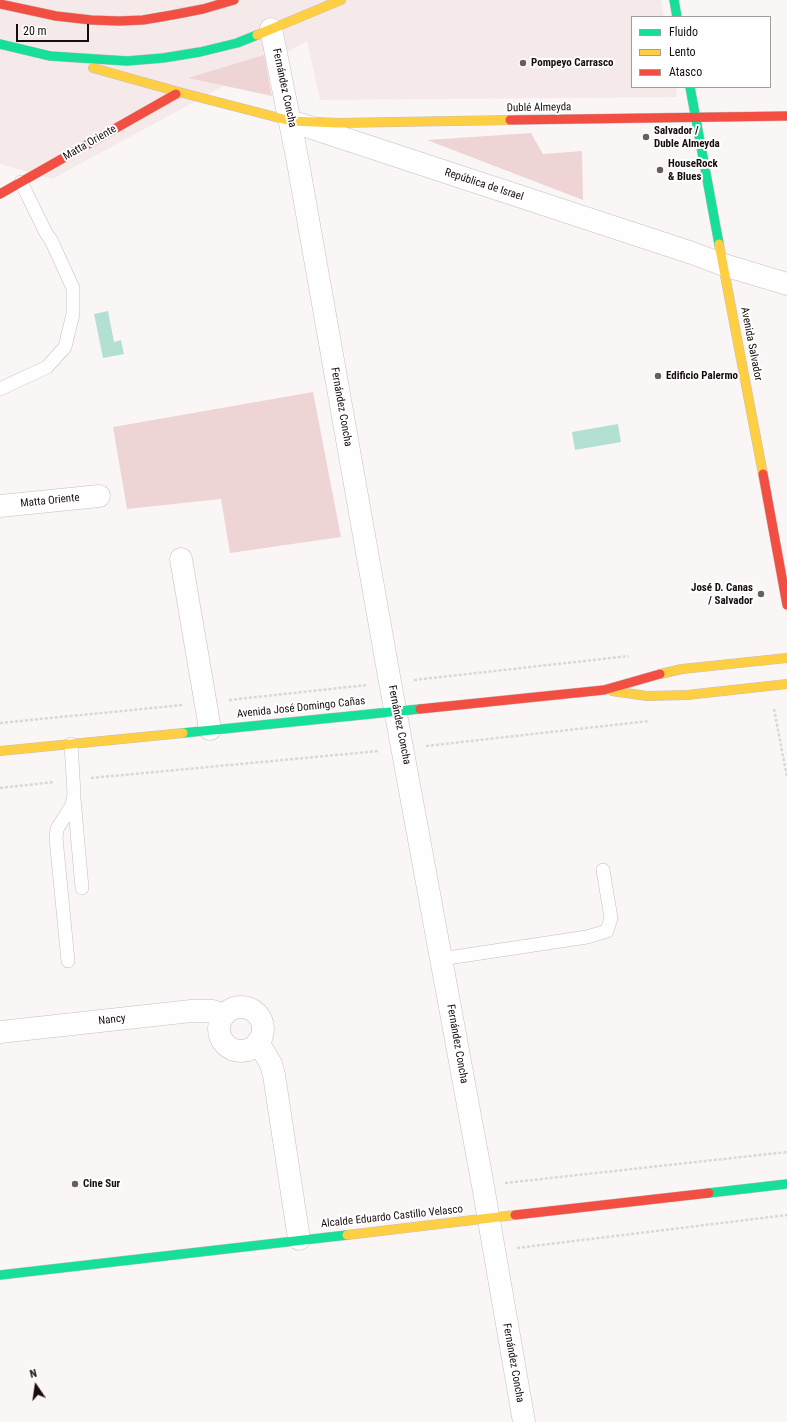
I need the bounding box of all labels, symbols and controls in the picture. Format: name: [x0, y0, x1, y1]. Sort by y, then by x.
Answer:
scale bar: [18, 16, 91, 42]
legend: [631, 16, 771, 88]
text: 20 m: [23, 24, 47, 38]
text: Fluido: [669, 25, 698, 39]
text: Lento: [669, 45, 696, 59]
street label: Fernández Concha: [269, 47, 299, 129]
place label: Pompeyo Carrasco: [531, 56, 614, 70]
marker: Pompeyo Carrasco: [518, 58, 528, 68]
text: Atasco: [669, 65, 702, 79]
street label: Dublé Almeyda: [507, 101, 571, 115]
street label: Matta Oriente: [61, 122, 119, 164]
place label: Salvador / Duble Almeyda: [654, 124, 720, 150]
marker: Salvador / Duble Almeyda: [641, 132, 651, 142]
place label: HouseRock & Blues: [668, 157, 718, 183]
marker: HouseRock & Blues: [655, 165, 665, 175]
street label: República de Israel: [443, 166, 525, 204]
street label: Avenida Salvador: [737, 306, 765, 382]
street label: Fernández Concha: [328, 366, 354, 448]
place label: Edificio Palermo: [666, 369, 738, 383]
marker: Edificio Palermo: [653, 371, 663, 381]
street label: Matta Oriente: [20, 491, 80, 511]
place label: José D. Canas / Salvador: [691, 581, 753, 607]
marker: José D. Canas / Salvador: [756, 589, 766, 599]
street label: Fernández Concha: [385, 684, 413, 766]
street label: Avenida José Domingo Cañas: [236, 695, 366, 721]
street label: Fernández Concha: [444, 1003, 470, 1085]
street label: Nancy: [98, 1012, 126, 1028]
place label: Cine Sur: [83, 1177, 120, 1191]
marker: Cine Sur: [70, 1179, 80, 1189]
street label: Alcalde Eduardo Castillo Velasco: [320, 1203, 464, 1231]
street label: Fernández Concha: [500, 1322, 526, 1404]
north arrow: [16, 1366, 56, 1406]
text: N: [28, 1367, 38, 1381]

